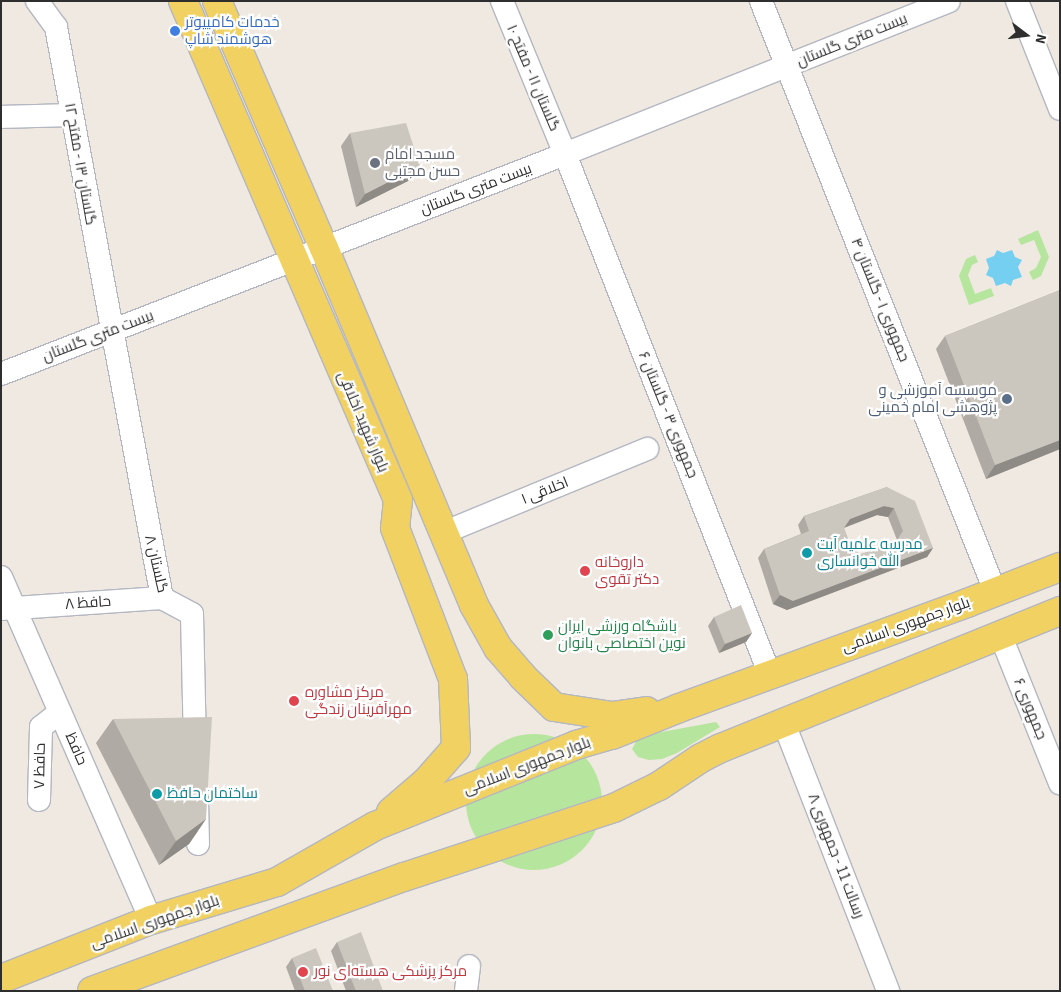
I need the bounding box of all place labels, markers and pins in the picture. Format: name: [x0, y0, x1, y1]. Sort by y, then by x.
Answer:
place label: خدمات کامپیوتر هوشمند شاپ: [185, 13, 280, 48]
marker: خدمات کامپیوتر هوشمند شاپ: [169, 25, 181, 37]
place label: مسجد امام حسن مجتبی: [385, 145, 460, 180]
marker: مسجد امام حسن مجتبی: [369, 157, 381, 169]
place label: موسسه آموزشی و پژوهشی امام خمینی: [868, 381, 997, 416]
marker: موسسه آموزشی و پژوهشی امام خمینی: [1001, 393, 1013, 405]
place label: مدرسه علمیه آیت الله خوانساری: [817, 535, 923, 570]
marker: مدرسه علمیه آیت الله خوانساری: [801, 547, 813, 559]
place label: داروخانه دکتر تقوی: [595, 553, 659, 588]
marker: داروخانه دکتر تقوی: [579, 565, 591, 577]
place label: باشگاه ورزشی ایران نوین اختصاصی بانوان: [558, 617, 686, 652]
marker: باشگاه ورزشی ایران نوین اختصاصی بانوان: [542, 629, 554, 641]
place label: مرکز مشاوره مهرآفرینان زندگی: [305, 683, 412, 718]
marker: مرکز مشاوره مهرآفرینان زندگی: [287, 694, 301, 708]
place label: ساختمان حافظ: [167, 785, 258, 803]
marker: ساختمان حافظ: [151, 788, 163, 800]
place label: مرکز پزشکی هسته‌ای نور: [314, 963, 467, 981]
marker: مرکز پزشکی هسته‌ای نور: [296, 965, 310, 979]

